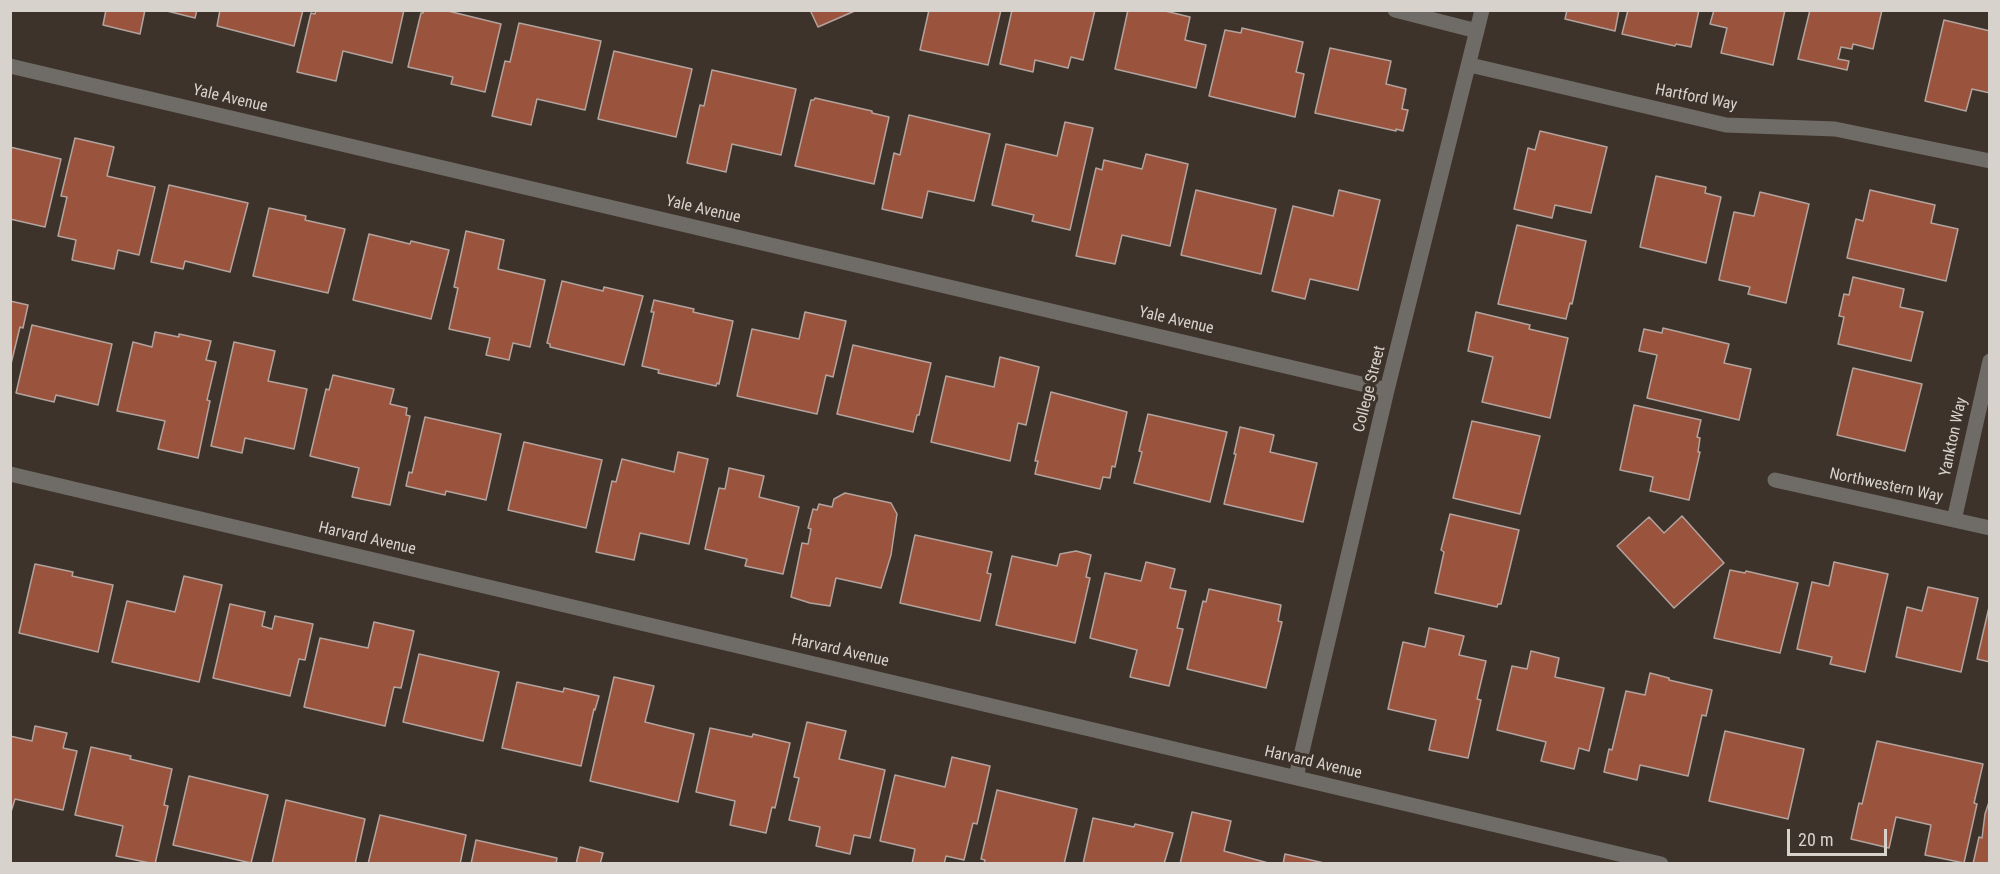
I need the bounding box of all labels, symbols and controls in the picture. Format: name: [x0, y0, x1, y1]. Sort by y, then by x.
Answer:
street label: Yale Avenue: [191, 81, 269, 117]
street label: Hartford Way: [1653, 81, 1739, 115]
street label: Yale Avenue: [664, 192, 742, 228]
street label: Yale Avenue: [1137, 303, 1215, 339]
street label: College Street: [1350, 344, 1390, 434]
street label: Yankton Way: [1936, 396, 1972, 478]
street label: Northwestern Way: [1827, 465, 1945, 507]
street label: Harvard Avenue: [316, 518, 418, 560]
street label: Harvard Avenue: [789, 630, 891, 672]
street label: Harvard Avenue: [1262, 742, 1364, 784]
scale bar: [1790, 817, 1890, 855]
text: 20 m: [1798, 829, 1833, 850]

